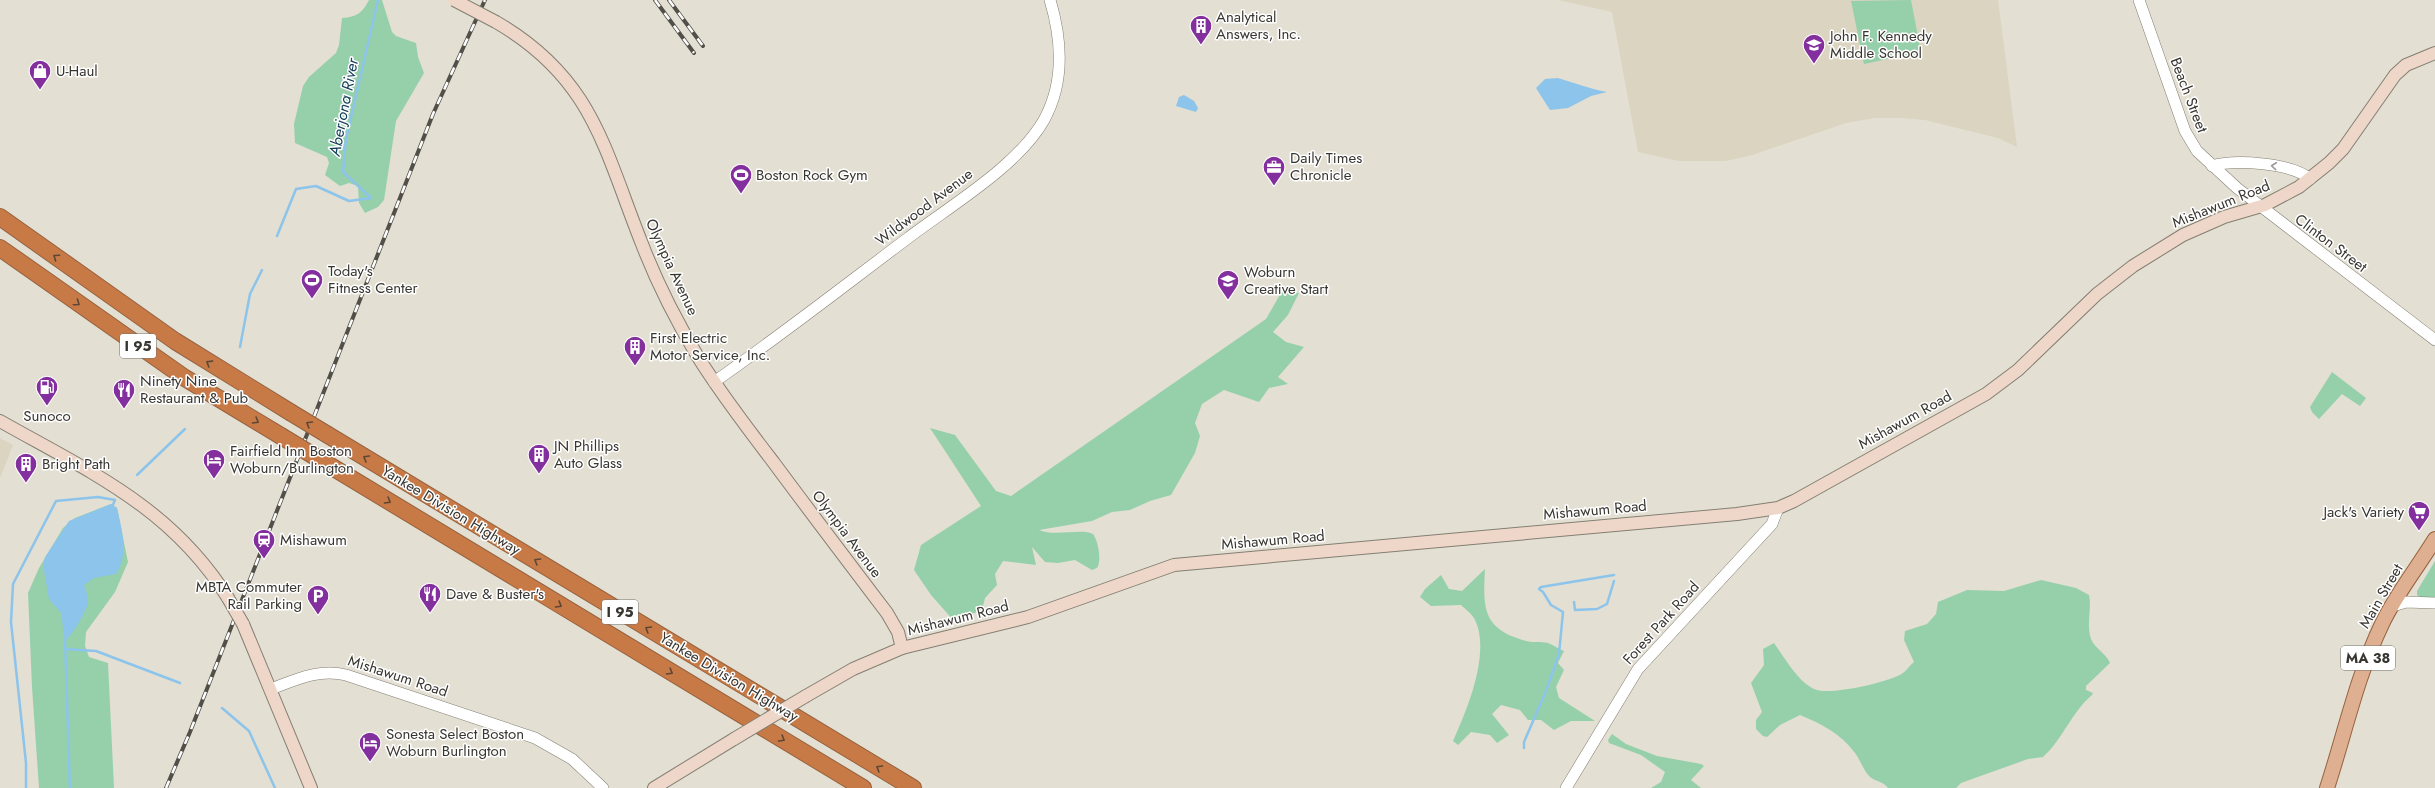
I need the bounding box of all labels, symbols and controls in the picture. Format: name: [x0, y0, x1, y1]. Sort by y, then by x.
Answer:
place label: Analytical Answers, Inc.: [1216, 6, 1301, 45]
building icon: Analytical Answers, Inc.: [1188, 13, 1214, 46]
place label: John F. Kennedy Middle School: [1828, 25, 1932, 64]
school or university icon: John F. Kennedy Middle School: [1801, 32, 1827, 65]
street label: Beach Street: [2165, 54, 2214, 136]
water label: Aberjona River: [323, 55, 365, 159]
shop icon: U-Haul: [27, 58, 53, 91]
place label: U-Haul: [56, 60, 98, 82]
place label: Daily Times Chronicle: [1290, 147, 1362, 186]
office icon: Daily Times Chronicle: [1261, 154, 1287, 187]
sports icon: Boston Rock Gym: [728, 162, 754, 195]
one-way arrow: [2271, 162, 2277, 171]
street label: Wildwood Avenue: [871, 163, 978, 251]
place label: Boston Rock Gym: [756, 164, 868, 186]
street label: Mishawum Road: [2169, 174, 2273, 234]
street label: Clinton Street: [2290, 208, 2372, 278]
street label: Olympia Avenue: [640, 215, 704, 319]
one-way arrow: [53, 254, 60, 262]
place label: Today's Fitness Center: [328, 260, 418, 299]
place label: Woburn Creative Start: [1244, 261, 1328, 300]
sports icon: Today's Fitness Center: [299, 267, 325, 300]
school or university icon: Woburn Creative Start: [1215, 268, 1241, 301]
one-way arrow: [73, 298, 80, 306]
place label: First Electric Motor Service, Inc.: [650, 327, 770, 366]
road number: I 95: [120, 334, 156, 358]
building icon: First Electric Motor Service, Inc.: [622, 334, 648, 367]
one-way arrow: [206, 360, 213, 368]
place label: Ninety Nine Restaurant & Pub: [140, 370, 249, 409]
fuel station icon: Sunoco: [34, 374, 60, 407]
restaurant icon: Ninety Nine Restaurant & Pub: [111, 377, 137, 410]
street label: Mishawum Road: [1854, 385, 1956, 455]
place label: Sunoco: [23, 405, 71, 427]
one-way arrow: [252, 417, 259, 424]
one-way arrow: [306, 421, 313, 428]
place label: JN Phillips Auto Glass: [552, 435, 622, 474]
place label: Fairfield Inn Boston Woburn/Burlington: [230, 440, 354, 479]
building icon: JN Phillips Auto Glass: [526, 442, 552, 475]
hotel icon: Fairfield Inn Boston Woburn/Burlington: [201, 447, 227, 480]
building icon: Bright Path: [13, 451, 39, 484]
place label: Bright Path: [42, 453, 110, 475]
one-way arrow: [363, 455, 370, 462]
street label: Yankee Division Highway: [377, 460, 525, 560]
street label: Olympia Avenue: [807, 486, 887, 583]
street label: Mishawum Road: [1542, 495, 1648, 525]
one-way arrow: [384, 497, 391, 504]
supermarket icon: Jack's Variety: [2406, 499, 2432, 532]
place label: Jack's Variety: [2322, 501, 2404, 523]
street label: Mishawum Road: [1220, 525, 1326, 555]
station icon: Mishawum: [251, 527, 277, 560]
place label: Mishawum: [280, 529, 347, 551]
one-way arrow: [534, 559, 541, 566]
street label: Main Street: [2354, 559, 2409, 632]
place label: MBTA Commuter Rail Parking: [196, 576, 303, 615]
street label: Forest Park Road: [1617, 576, 1705, 670]
restaurant icon: Dave & Buster's: [417, 581, 443, 614]
parking icon: MBTA Commuter Rail Parking: [305, 583, 331, 616]
place label: Dave & Buster's: [446, 583, 544, 605]
street label: Mishawum Road: [905, 595, 1011, 641]
one-way arrow: [555, 600, 562, 607]
road number: I 95: [602, 600, 638, 624]
one-way arrow: [645, 626, 652, 633]
street label: Yankee Division Highway: [655, 627, 803, 727]
road number: MA 38: [2341, 646, 2395, 670]
street label: Mishawum Road: [345, 650, 451, 702]
one-way arrow: [666, 667, 673, 674]
place label: Sonesta Select Boston Woburn Burlington: [386, 723, 524, 762]
hotel icon: Sonesta Select Boston Woburn Burlington: [357, 730, 383, 763]
one-way arrow: [778, 734, 785, 742]
one-way arrow: [876, 765, 883, 772]

